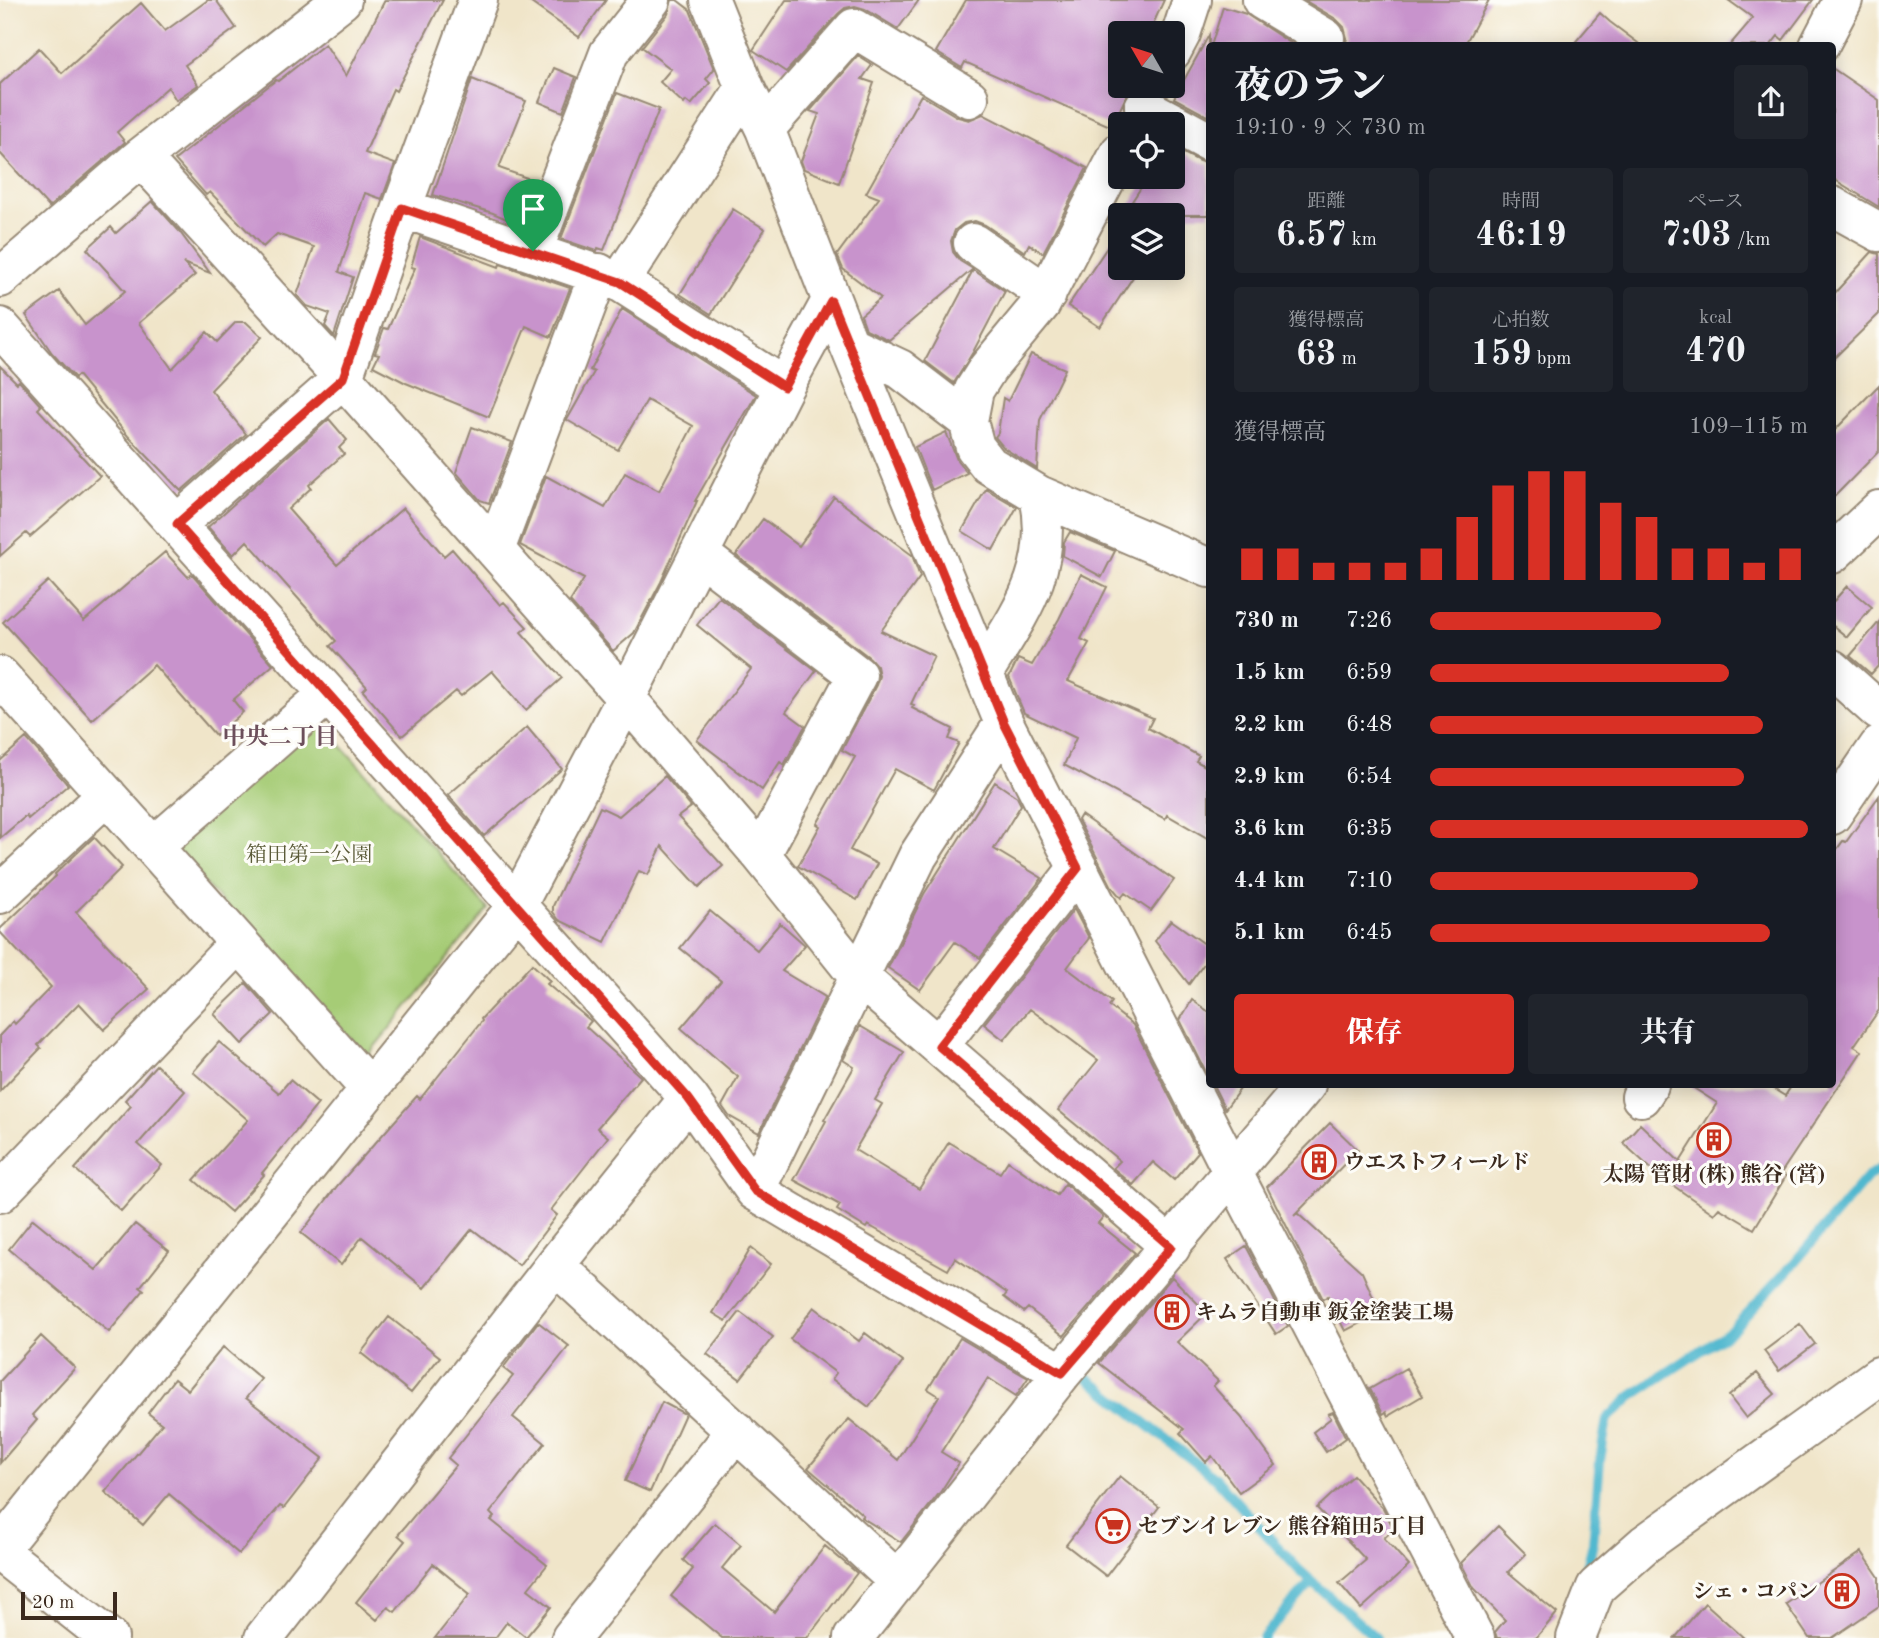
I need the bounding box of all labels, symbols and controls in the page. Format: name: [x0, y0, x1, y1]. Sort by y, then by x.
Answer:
north arrow: [1108, 21, 1185, 98]
map controls: [1108, 21, 1185, 280]
button: share: [1734, 65, 1808, 139]
text: 夜のラン: [1234, 69, 1386, 107]
button: locate: [1108, 112, 1185, 189]
text: 19:10 · 9 × 730 m: [1234, 116, 1426, 139]
pin: [503, 179, 563, 251]
icon: arrive: [514, 190, 552, 228]
text: 距離: [1307, 193, 1345, 212]
text: 時間: [1502, 193, 1540, 212]
text: ペース: [1688, 193, 1744, 212]
button: layers: [1108, 203, 1185, 280]
text: 6.57: [1276, 218, 1347, 253]
text: 46:19: [1475, 218, 1567, 253]
text: 7:03: [1661, 218, 1732, 253]
text: km: [1347, 231, 1377, 250]
text: /km: [1732, 231, 1770, 250]
text: kcal: [1699, 309, 1732, 328]
text: 獲得標高: [1288, 312, 1364, 331]
text: 心拍数: [1492, 312, 1550, 331]
text: 470: [1685, 334, 1746, 369]
text: 63: [1296, 337, 1336, 372]
text: 159: [1471, 337, 1531, 372]
text: m: [1336, 350, 1357, 369]
text: bpm: [1531, 350, 1571, 369]
text: 109–115 m: [1689, 415, 1808, 438]
text: 獲得標高: [1234, 421, 1326, 444]
text: 730 m: [1234, 609, 1299, 632]
text: 7:26: [1346, 609, 1392, 632]
text: 1.5 km: [1234, 661, 1305, 684]
text: 6:59: [1346, 661, 1392, 684]
text: 2.2 km: [1234, 713, 1305, 736]
text: 6:48: [1346, 713, 1392, 736]
district label: 中央二丁目: [223, 724, 338, 749]
text: 2.9 km: [1234, 765, 1305, 788]
text: 6:54: [1346, 765, 1392, 788]
text: 3.6 km: [1234, 817, 1305, 840]
text: 6:35: [1346, 817, 1392, 840]
park label: 箱田第一公園: [246, 843, 372, 866]
text: 4.4 km: [1234, 869, 1305, 892]
text: 7:10: [1346, 869, 1392, 892]
text: 5.1 km: [1234, 921, 1305, 944]
text: 6:45: [1346, 921, 1392, 944]
button: 保存: [1234, 994, 1514, 1074]
button: 共有: [1528, 994, 1808, 1074]
building icon: 太陽 管財 (株) 熊谷 (営): [1695, 1121, 1733, 1159]
building icon: ウエストフィールド: [1300, 1143, 1338, 1181]
place label: ウエストフィールド: [1344, 1152, 1530, 1174]
place label: 太陽 管財 (株) 熊谷 (営): [1603, 1163, 1825, 1186]
building icon: キムラ自動車 鈑金塗装工場: [1153, 1293, 1191, 1331]
place label: キムラ自動車 鈑金塗装工場: [1196, 1300, 1454, 1324]
supermarket icon: セブンイレブン 熊谷箱田5丁目: [1094, 1507, 1132, 1545]
place label: セブンイレブン 熊谷箱田5丁目: [1138, 1515, 1426, 1538]
building icon: シェ・コパン: [1823, 1572, 1861, 1610]
place label: シェ・コパン: [1692, 1582, 1818, 1603]
scale bar: [21, 1589, 117, 1621]
text: 20 m: [32, 1594, 74, 1613]

